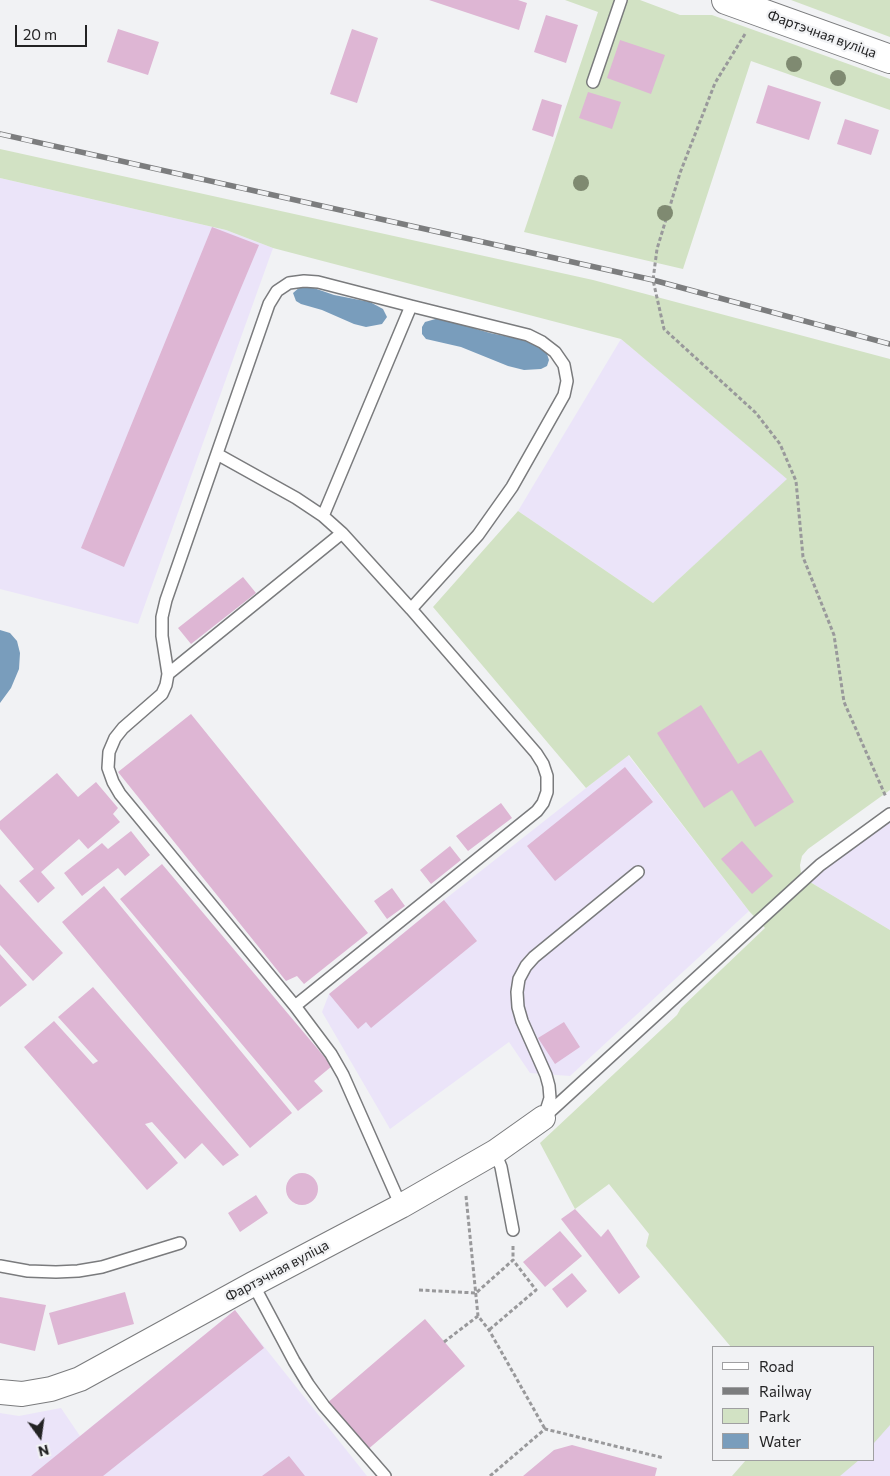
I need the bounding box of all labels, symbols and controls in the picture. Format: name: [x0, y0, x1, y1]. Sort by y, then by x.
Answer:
street label: Фартэчная вуліца: [765, 6, 879, 62]
scale bar: [18, 15, 90, 47]
text: 20 m: [23, 25, 57, 43]
street label: Фартэчная вуліца: [222, 1237, 332, 1305]
legend: [712, 1346, 875, 1461]
text: Road: [759, 1357, 794, 1375]
text: Railway: [759, 1382, 812, 1400]
text: Park: [759, 1407, 790, 1425]
north arrow: [15, 1411, 65, 1461]
text: Water: [759, 1432, 801, 1450]
text: N: [37, 1442, 51, 1461]

